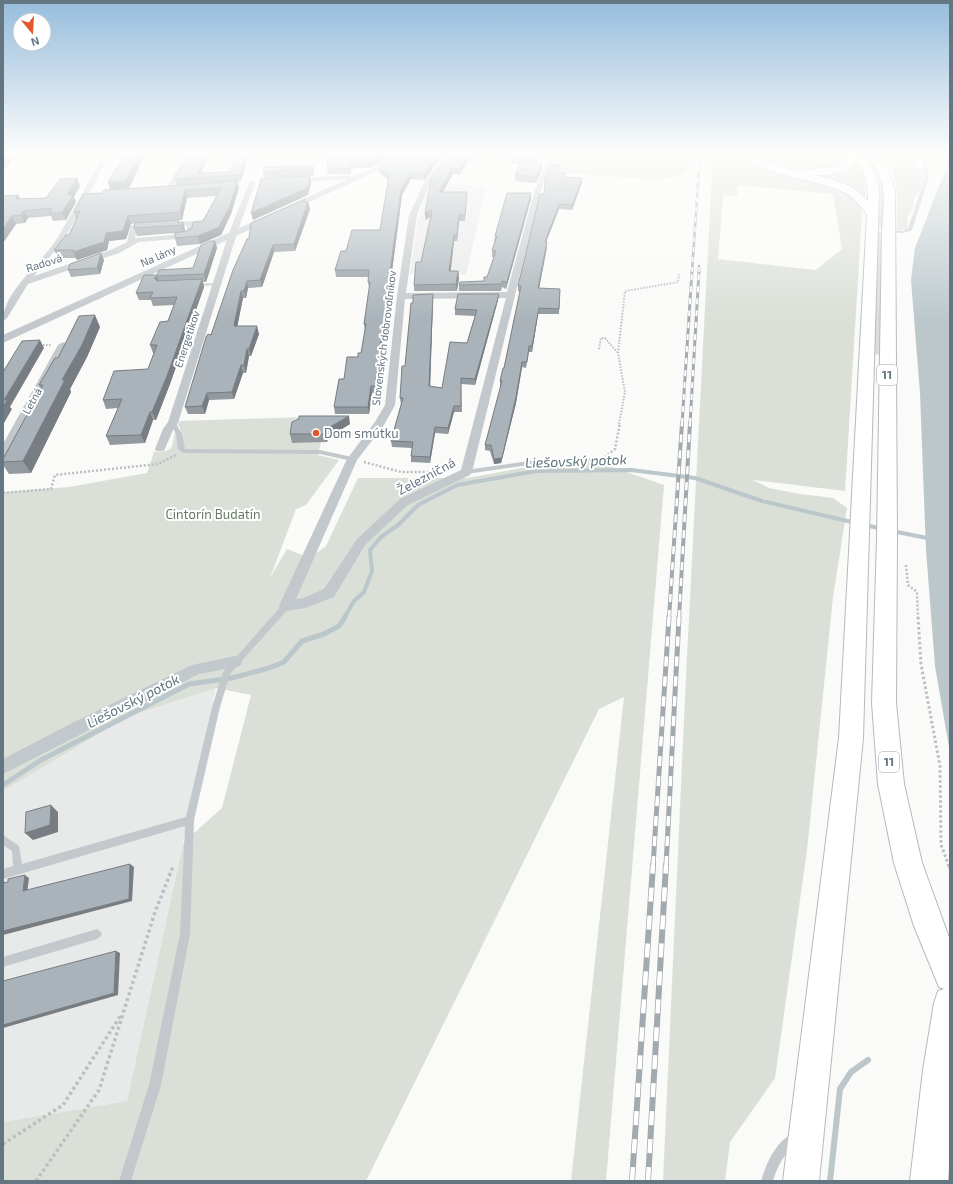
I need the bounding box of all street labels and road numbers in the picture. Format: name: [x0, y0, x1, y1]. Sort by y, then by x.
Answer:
street label: Na lány: [138, 242, 178, 269]
street label: Radová: [24, 251, 64, 274]
street label: Slovenských dobrovoľníkov: [369, 270, 398, 406]
street label: Energetikov: [171, 309, 202, 369]
road number: 11: [877, 365, 897, 385]
street label: Letná: [19, 385, 44, 416]
street label: Železničná: [394, 454, 458, 498]
road number: 11: [879, 752, 899, 772]

